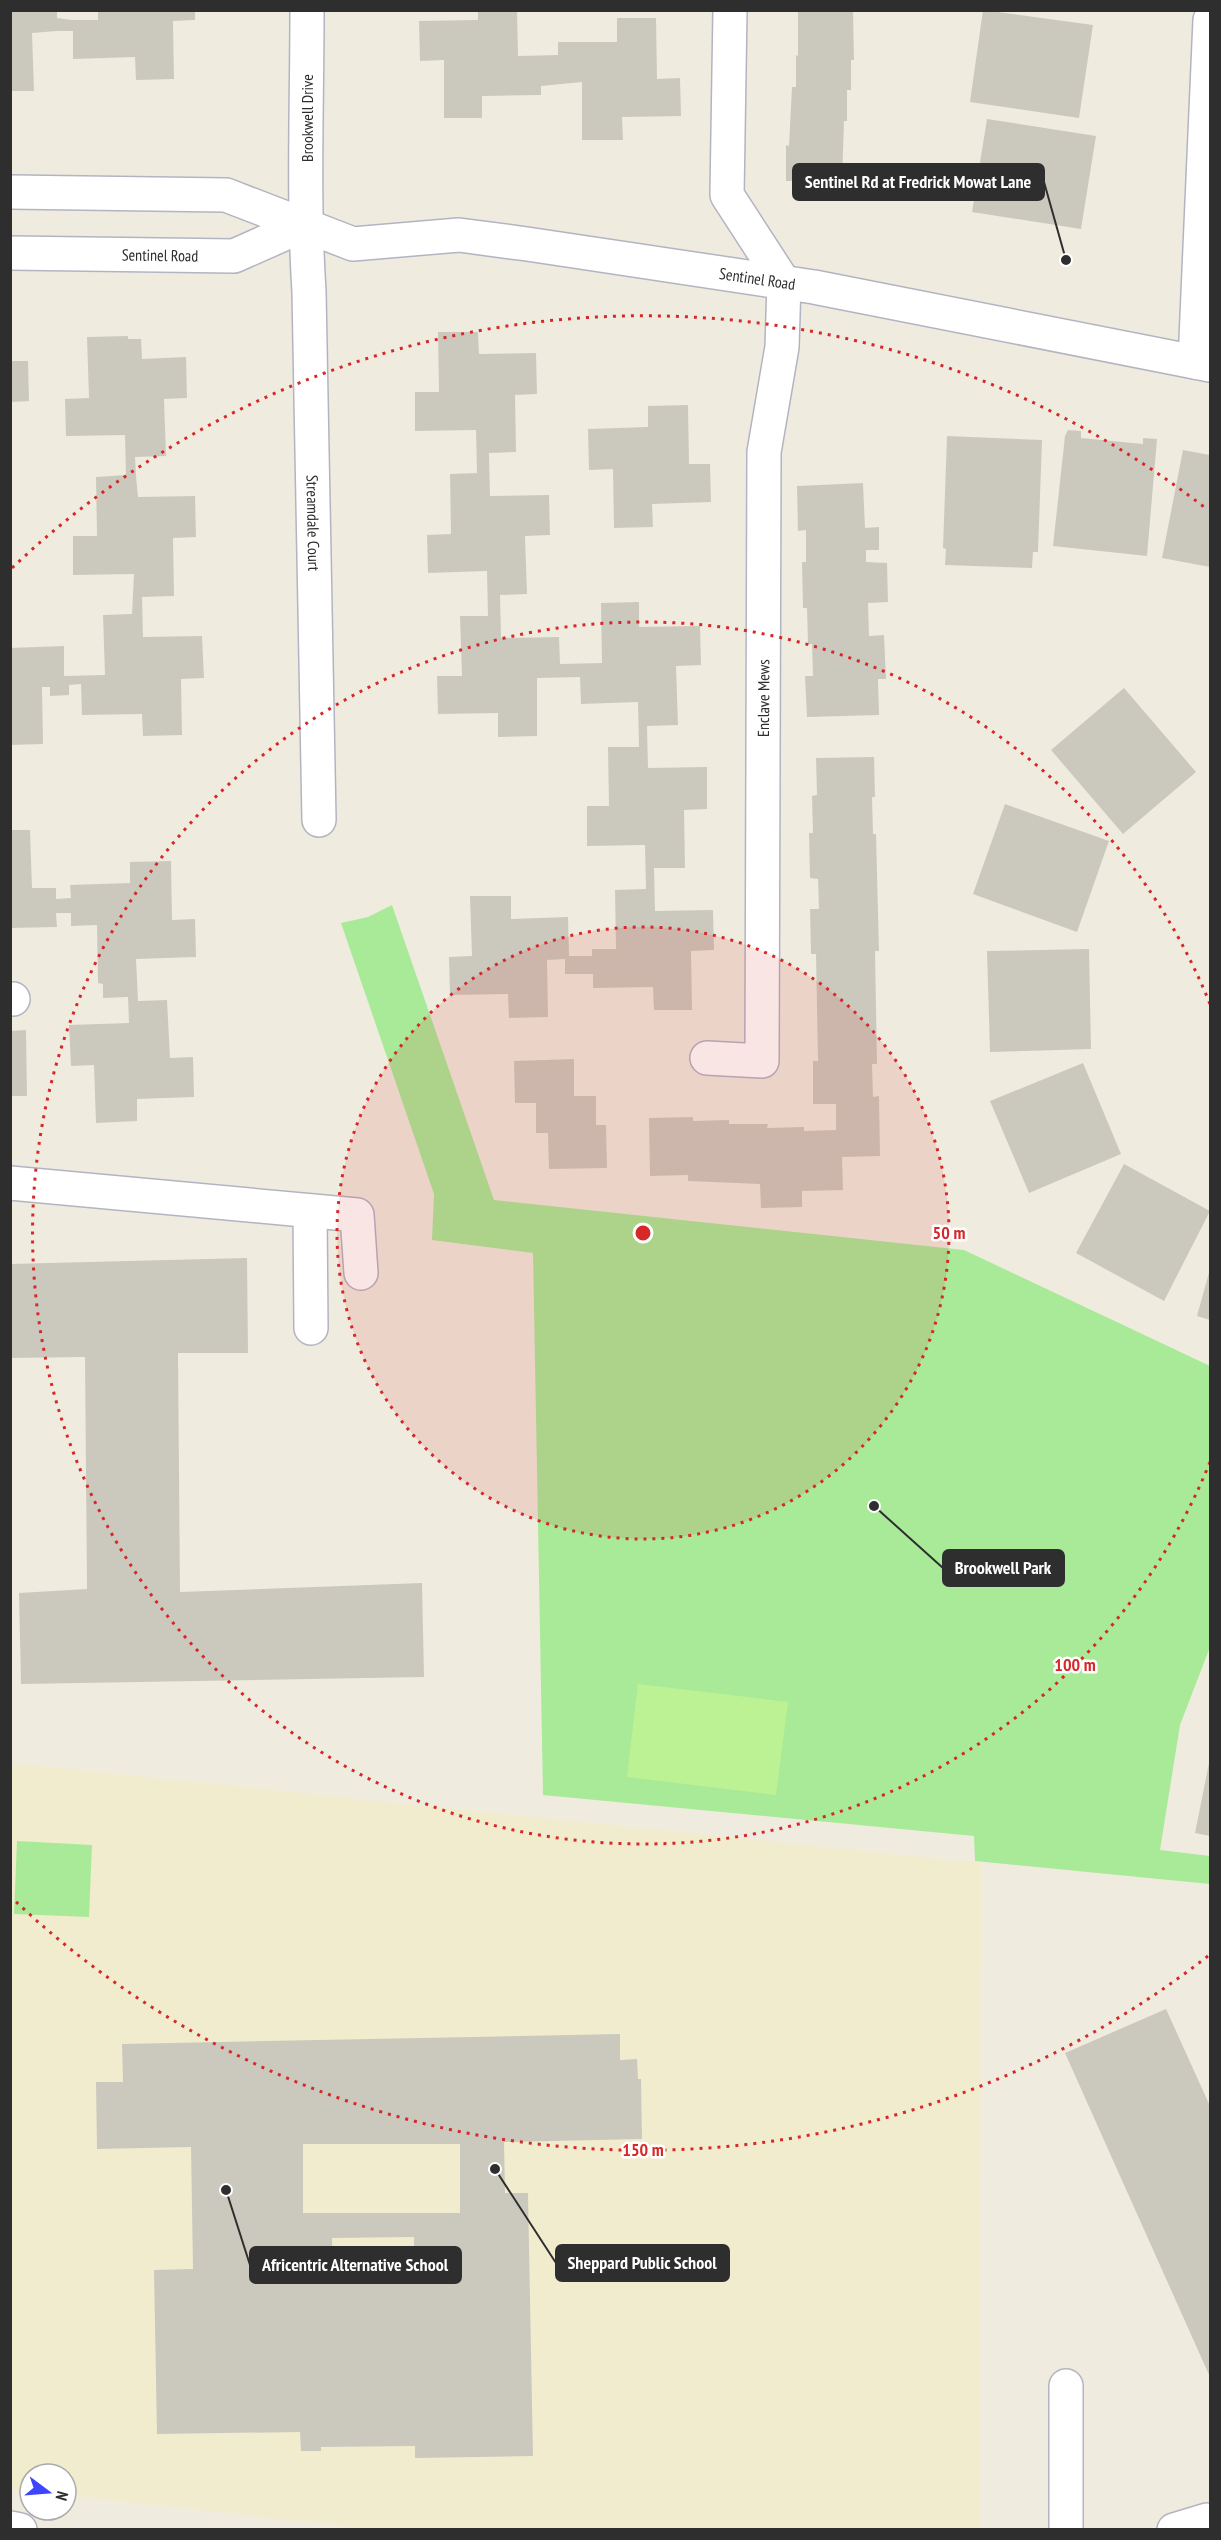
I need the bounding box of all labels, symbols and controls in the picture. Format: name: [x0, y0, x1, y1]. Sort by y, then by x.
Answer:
street label: Brookwell Drive: [297, 74, 317, 162]
callout: Sentinel Rd at Fredrick Mowat Lane: [793, 164, 1044, 200]
text: Sentinel Rd at Fredrick Mowat Lane: [805, 170, 1032, 193]
street label: Sentinel Road: [122, 244, 198, 266]
street label: Sentinel Road: [718, 263, 797, 294]
street label: Streamdale Court: [302, 475, 324, 572]
street label: Enclave Mews: [753, 659, 773, 737]
text: 50 m: [933, 1221, 965, 1244]
centre of rings: [633, 1223, 653, 1243]
callout: Brookwell Park: [943, 1550, 1064, 1586]
text: Brookwell Park: [955, 1556, 1052, 1579]
text: 100 m: [1054, 1653, 1096, 1676]
text: 150 m: [622, 2138, 664, 2161]
callout: Sheppard Public School: [556, 2245, 729, 2281]
callout: Africentric Alternative School: [250, 2247, 461, 2283]
text: Sheppard Public School: [567, 2251, 717, 2274]
text: Africentric Alternative School: [261, 2253, 449, 2276]
north arrow: [18, 2462, 78, 2522]
text: N: [52, 2489, 73, 2503]

